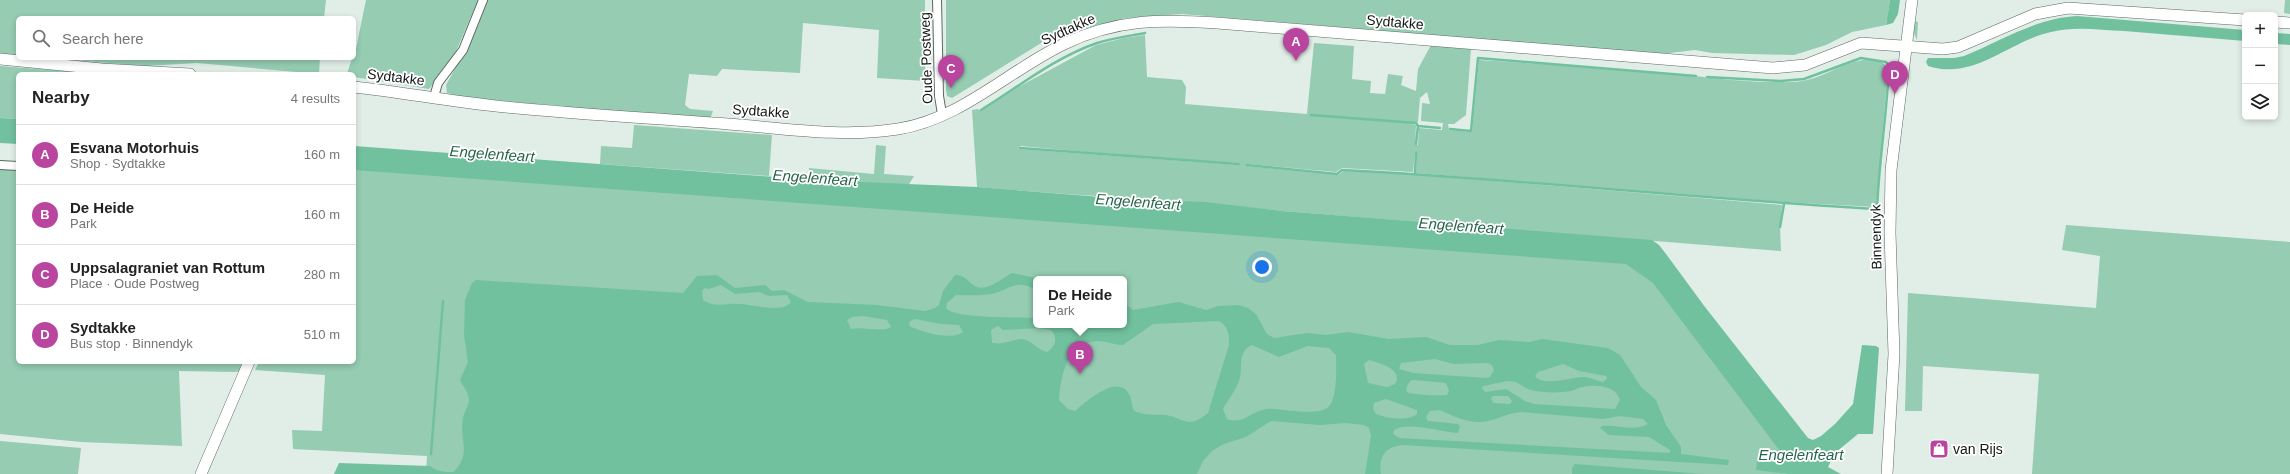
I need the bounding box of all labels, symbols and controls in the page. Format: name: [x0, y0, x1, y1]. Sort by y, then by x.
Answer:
street label: Sydtakke: [1038, 10, 1098, 48]
street label: Oude Postweg: [916, 12, 936, 104]
street label: Sydtakke: [1366, 12, 1425, 32]
map controls: [2242, 12, 2278, 120]
button: +: [2242, 12, 2278, 48]
search box: [16, 16, 356, 60]
icon: search: [30, 27, 52, 49]
pin: A: [1283, 28, 1309, 61]
text: Search here: [62, 30, 144, 47]
button: −: [2242, 48, 2278, 84]
pin: C: [938, 55, 964, 88]
pin: D: [1882, 61, 1908, 94]
street label: Sydtakke: [366, 66, 426, 88]
button: layers: [2242, 84, 2278, 120]
text: Nearby: [32, 88, 90, 107]
text: 4 results: [291, 91, 340, 106]
street label: Sydtakke: [732, 101, 790, 121]
text: Esvana Motorhuis: [70, 139, 199, 156]
water label: Engelenfeart: [449, 142, 536, 165]
text: A: [40, 147, 50, 162]
text: 160 m: [304, 147, 340, 162]
text: Shop · Sydtakke: [70, 156, 165, 171]
water label: Engelenfeart: [772, 166, 859, 189]
water label: Engelenfeart: [1095, 190, 1182, 213]
text: De Heide: [70, 199, 134, 216]
street label: Binnendyk: [1867, 203, 1885, 270]
text: B: [40, 207, 50, 222]
text: 160 m: [304, 207, 340, 222]
water label: Engelenfeart: [1418, 214, 1505, 237]
text: Park: [70, 216, 97, 231]
your location: [1252, 257, 1272, 277]
text: Uppsalagraniet van Rottum: [70, 259, 265, 276]
text: C: [40, 267, 50, 282]
text: 280 m: [304, 267, 340, 282]
text: Place · Oude Postweg: [70, 276, 199, 291]
popup: [1033, 276, 1127, 328]
text: De Heide: [1048, 286, 1112, 303]
text: Park: [1048, 303, 1075, 318]
text: Sydtakke: [70, 319, 136, 336]
text: D: [40, 327, 50, 342]
text: 510 m: [304, 327, 340, 342]
text: Bus stop · Binnendyk: [70, 336, 193, 351]
pin: B: [1067, 341, 1093, 374]
shop icon: van Rijs: [1928, 438, 1950, 460]
place label: van Rijs: [1953, 441, 2003, 457]
water label: Engelenfeart: [1758, 446, 1844, 463]

